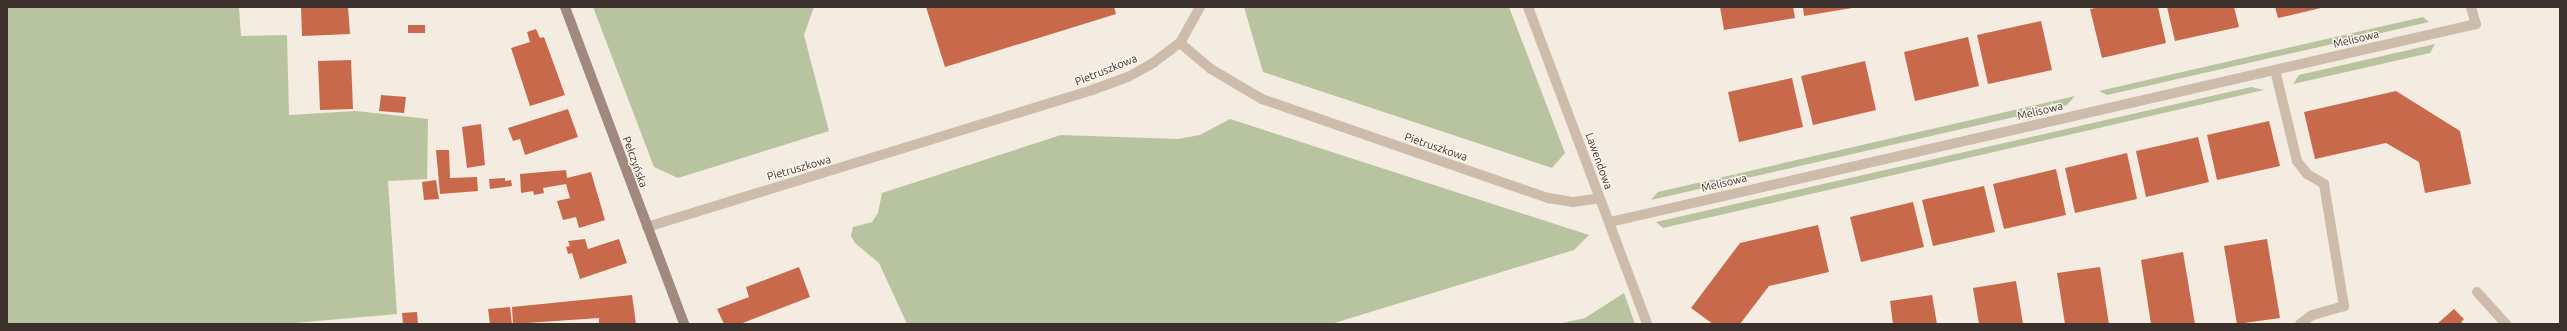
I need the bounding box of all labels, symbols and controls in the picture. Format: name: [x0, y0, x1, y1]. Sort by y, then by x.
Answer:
street label: Melisowa: [2332, 27, 2380, 51]
street label: Pietruszkowa: [1073, 52, 1139, 88]
street label: Melisowa: [2016, 99, 2064, 123]
street label: Pietruszkowa: [1403, 130, 1469, 164]
street label: Lawendowa: [1583, 131, 1615, 191]
street label: Pełczyńska: [620, 135, 650, 189]
street label: Pietruszkowa: [766, 153, 832, 183]
street label: Melisowa: [1700, 171, 1748, 195]

